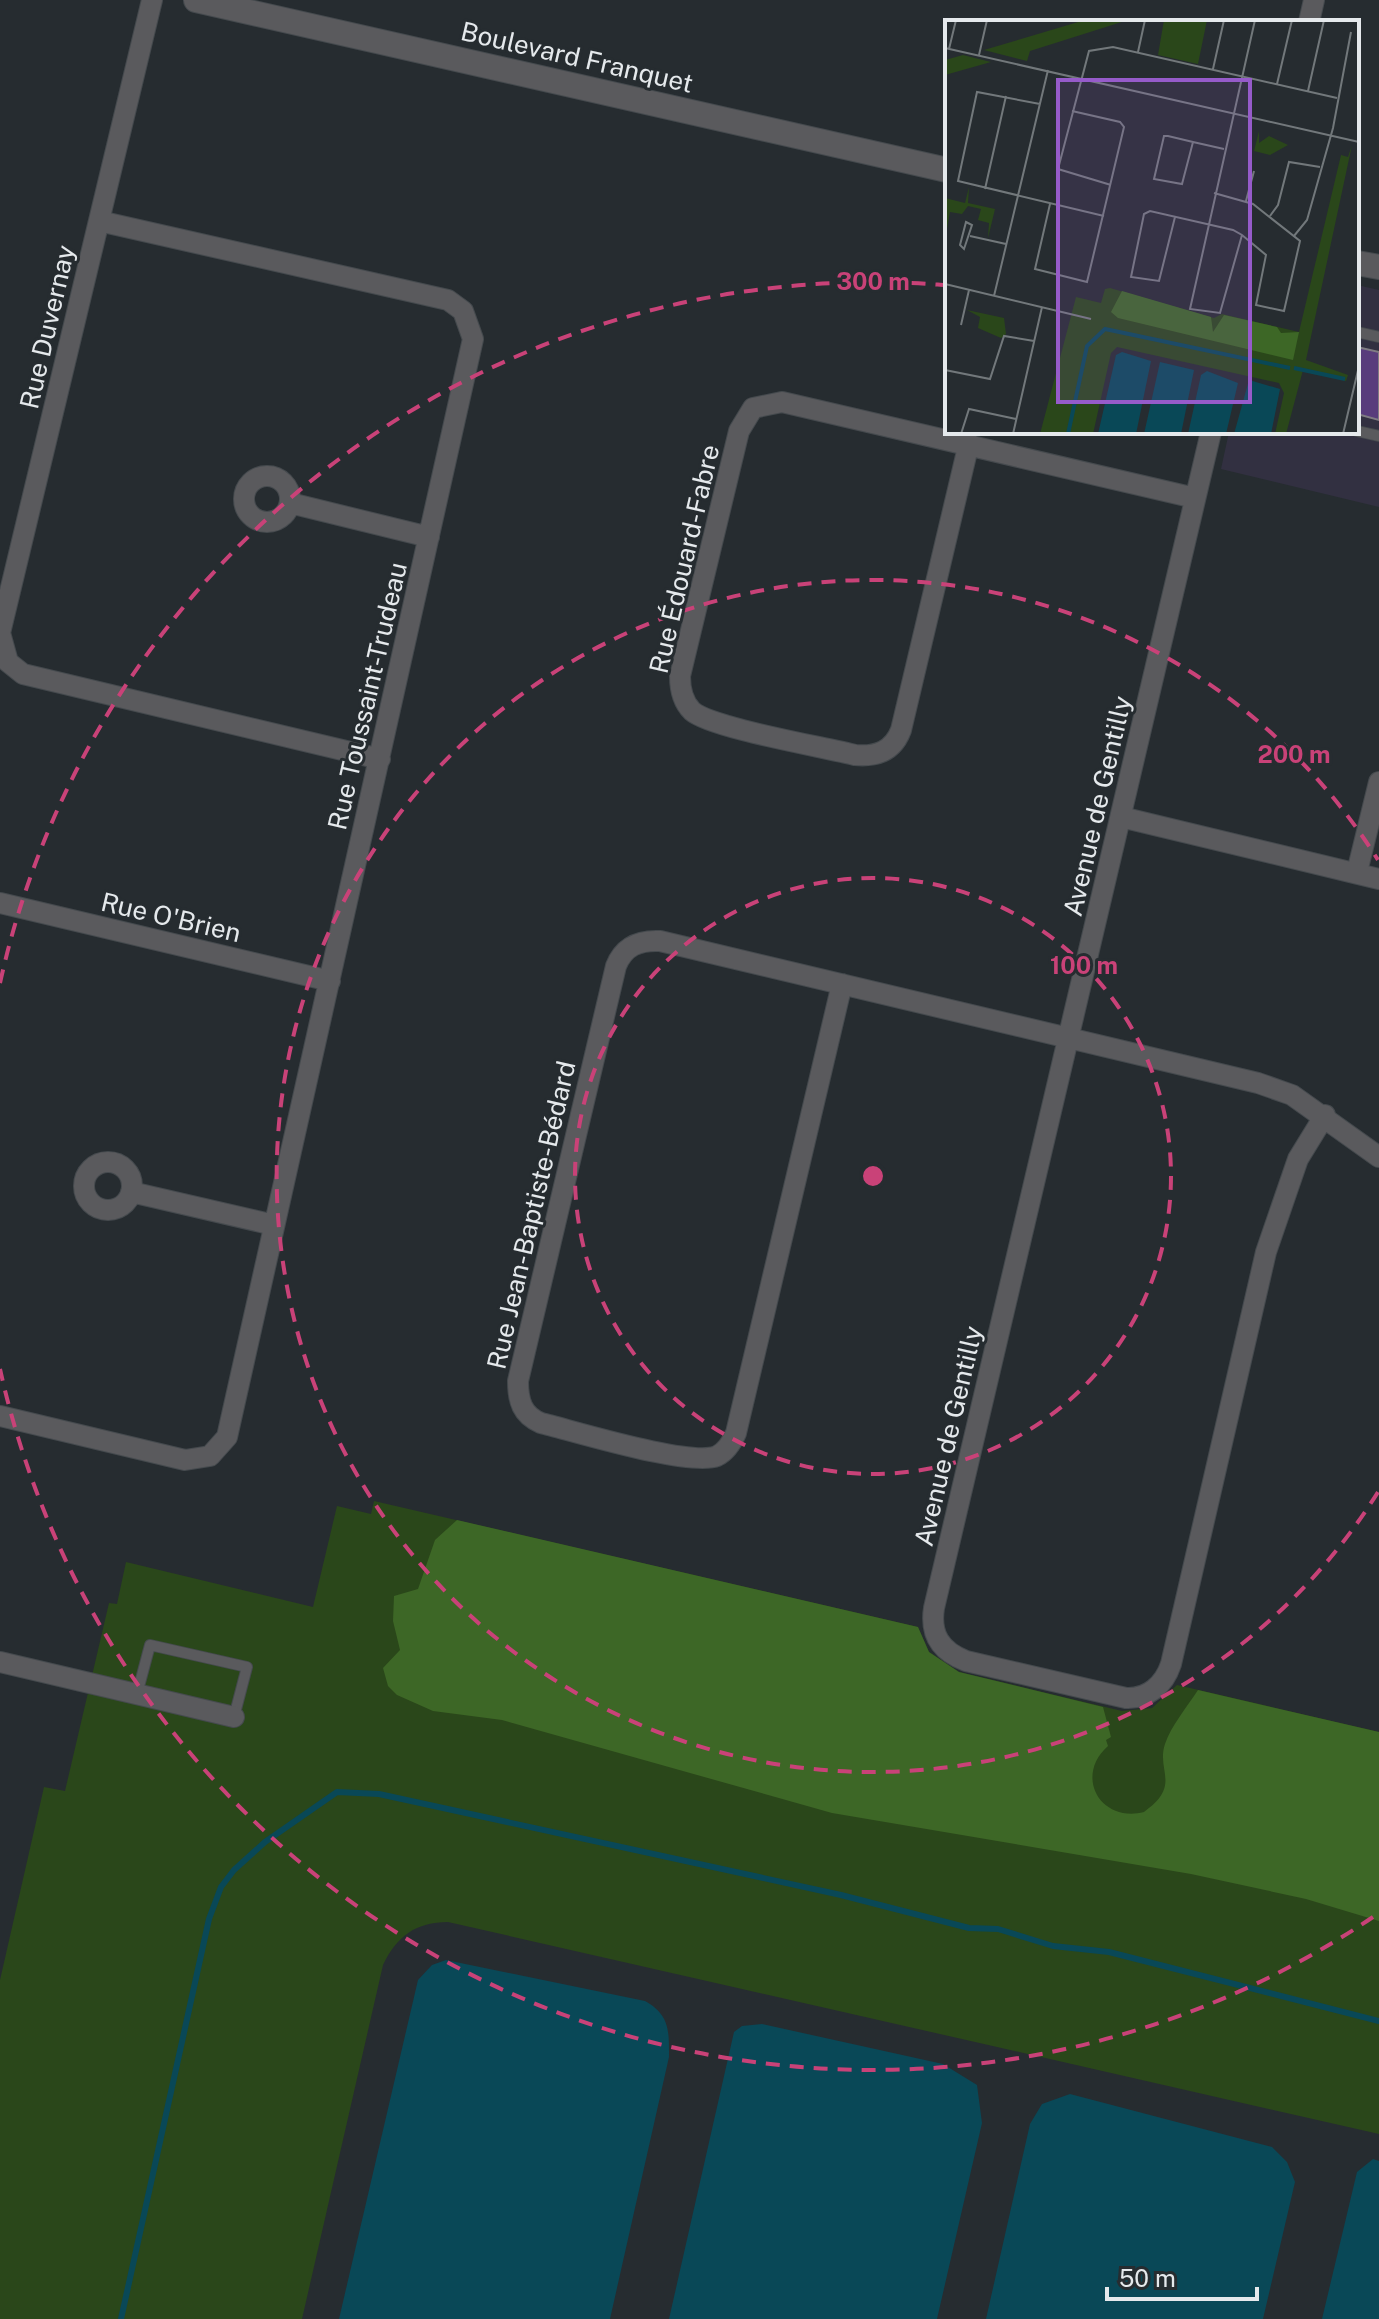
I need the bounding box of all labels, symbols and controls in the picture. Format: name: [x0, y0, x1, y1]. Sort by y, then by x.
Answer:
street label: Boulevard Franquet: [458, 15, 696, 99]
inset map: [945, 20, 1359, 434]
street label: Rue Duvernay: [13, 242, 81, 412]
text: 300 m: [836, 267, 910, 295]
street label: Rue Édouard-Fabre: [643, 442, 725, 676]
street label: Rue Toussaint-Trudeau: [321, 559, 413, 833]
street label: Avenue de Gentilly: [1057, 693, 1137, 919]
text: 200 m: [1257, 740, 1331, 768]
street label: Rue O'Brien: [98, 886, 244, 948]
text: 100 m: [1050, 951, 1118, 979]
street label: Rue Jean-Baptiste-Bédard: [480, 1058, 582, 1372]
centre of rings: [859, 1162, 887, 1190]
street label: Avenue de Gentilly: [908, 1323, 988, 1549]
scale bar: [1107, 2251, 1257, 2301]
text: 50 m: [1119, 2264, 1176, 2292]

